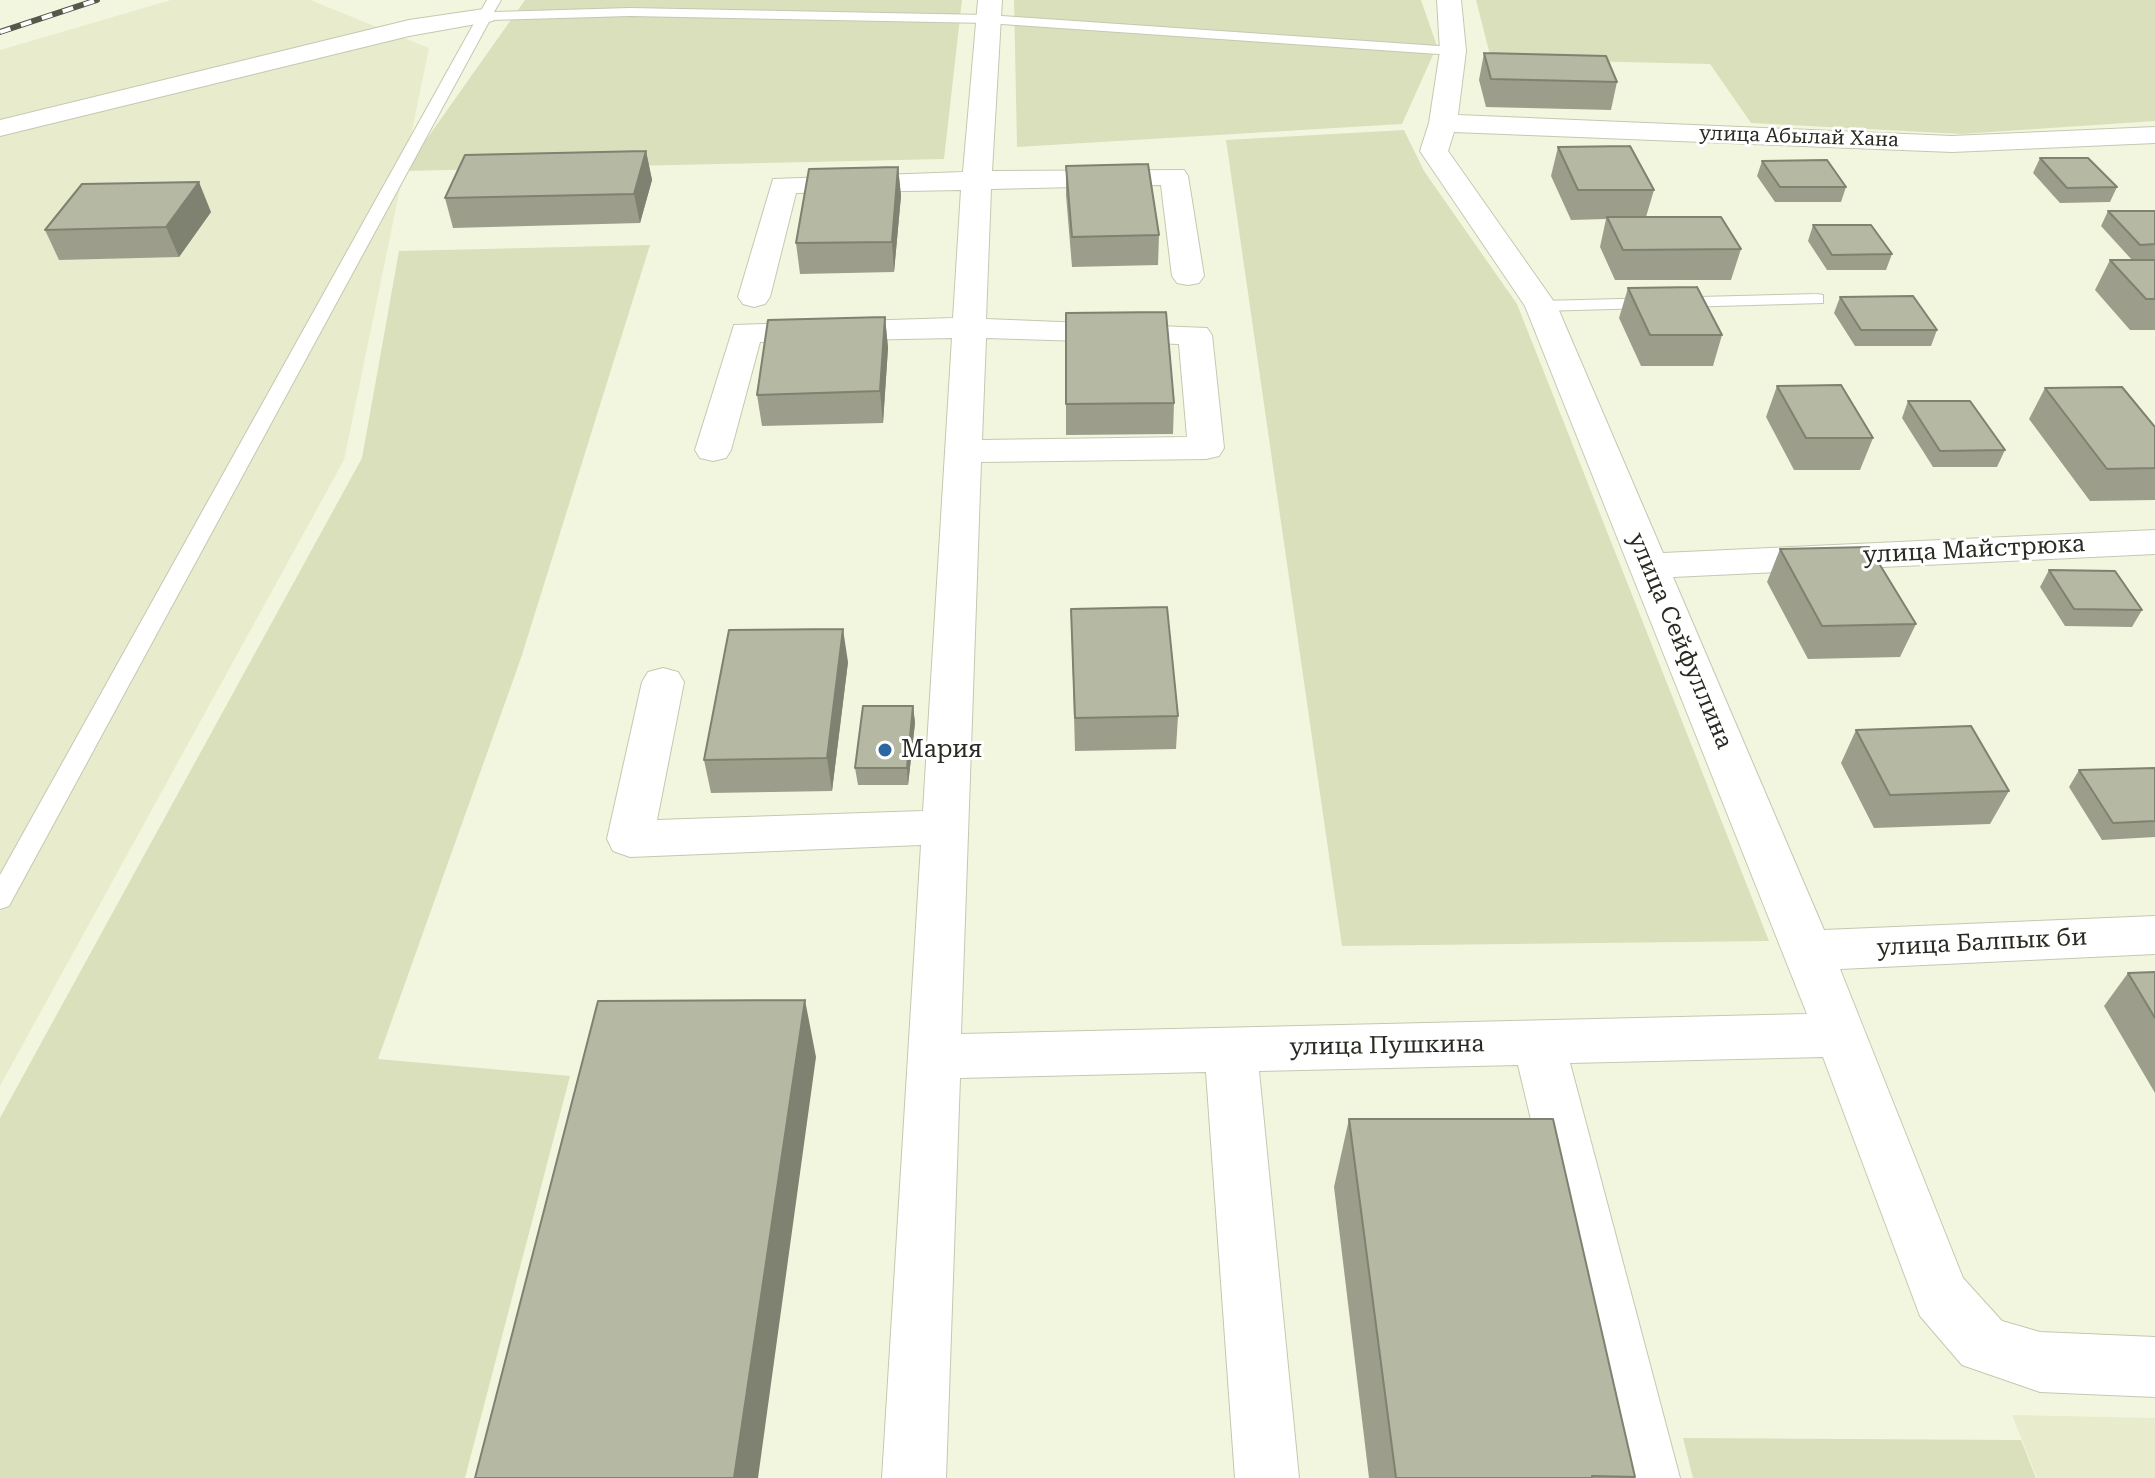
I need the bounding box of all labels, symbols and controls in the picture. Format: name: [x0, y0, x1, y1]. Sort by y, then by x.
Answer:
street label: улица Абылай Хана: [1699, 122, 1899, 152]
street label: улица Сейфуллина: [1621, 529, 1739, 753]
street label: улица Майстрюка: [1862, 530, 2086, 570]
place label: Мария: [901, 736, 982, 764]
marker: Мария: [876, 741, 894, 759]
street label: улица Балпык би: [1876, 923, 2088, 963]
street label: улица Пушкина: [1289, 1030, 1485, 1062]

